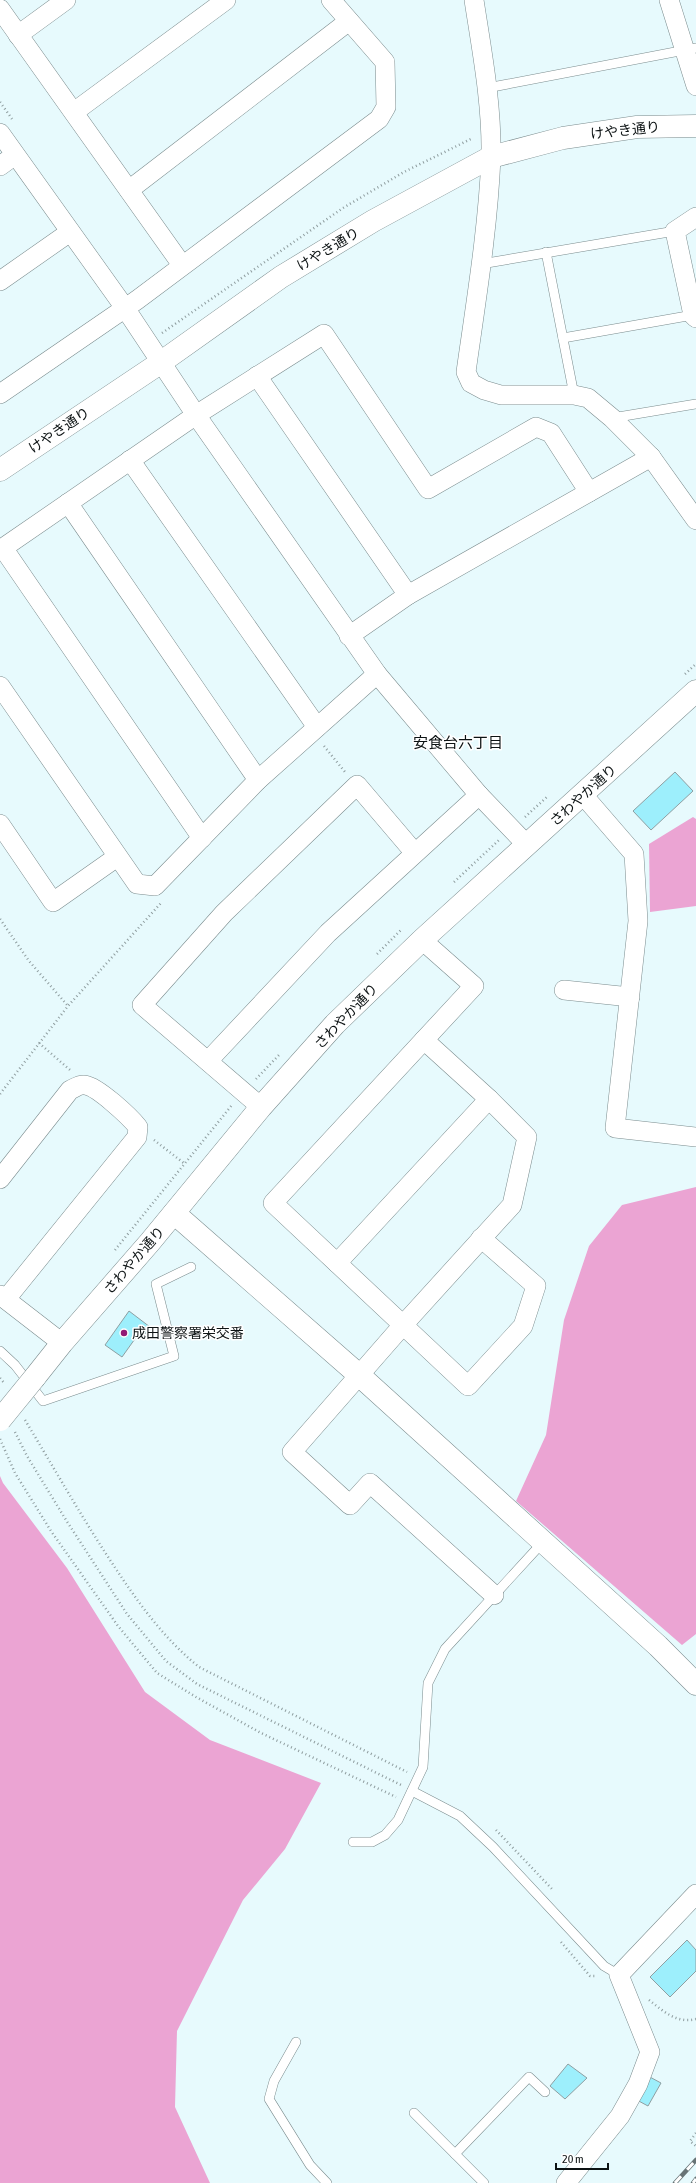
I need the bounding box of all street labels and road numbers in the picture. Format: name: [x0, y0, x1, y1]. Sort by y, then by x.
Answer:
street label: けやき通り: [589, 118, 661, 142]
street label: けやき通り: [294, 224, 362, 274]
street label: けやき通り: [26, 404, 92, 456]
street label: さわやか通り: [546, 761, 620, 829]
street label: さわやか通り: [311, 980, 381, 1052]
street label: さわやか通り: [100, 1223, 168, 1297]

